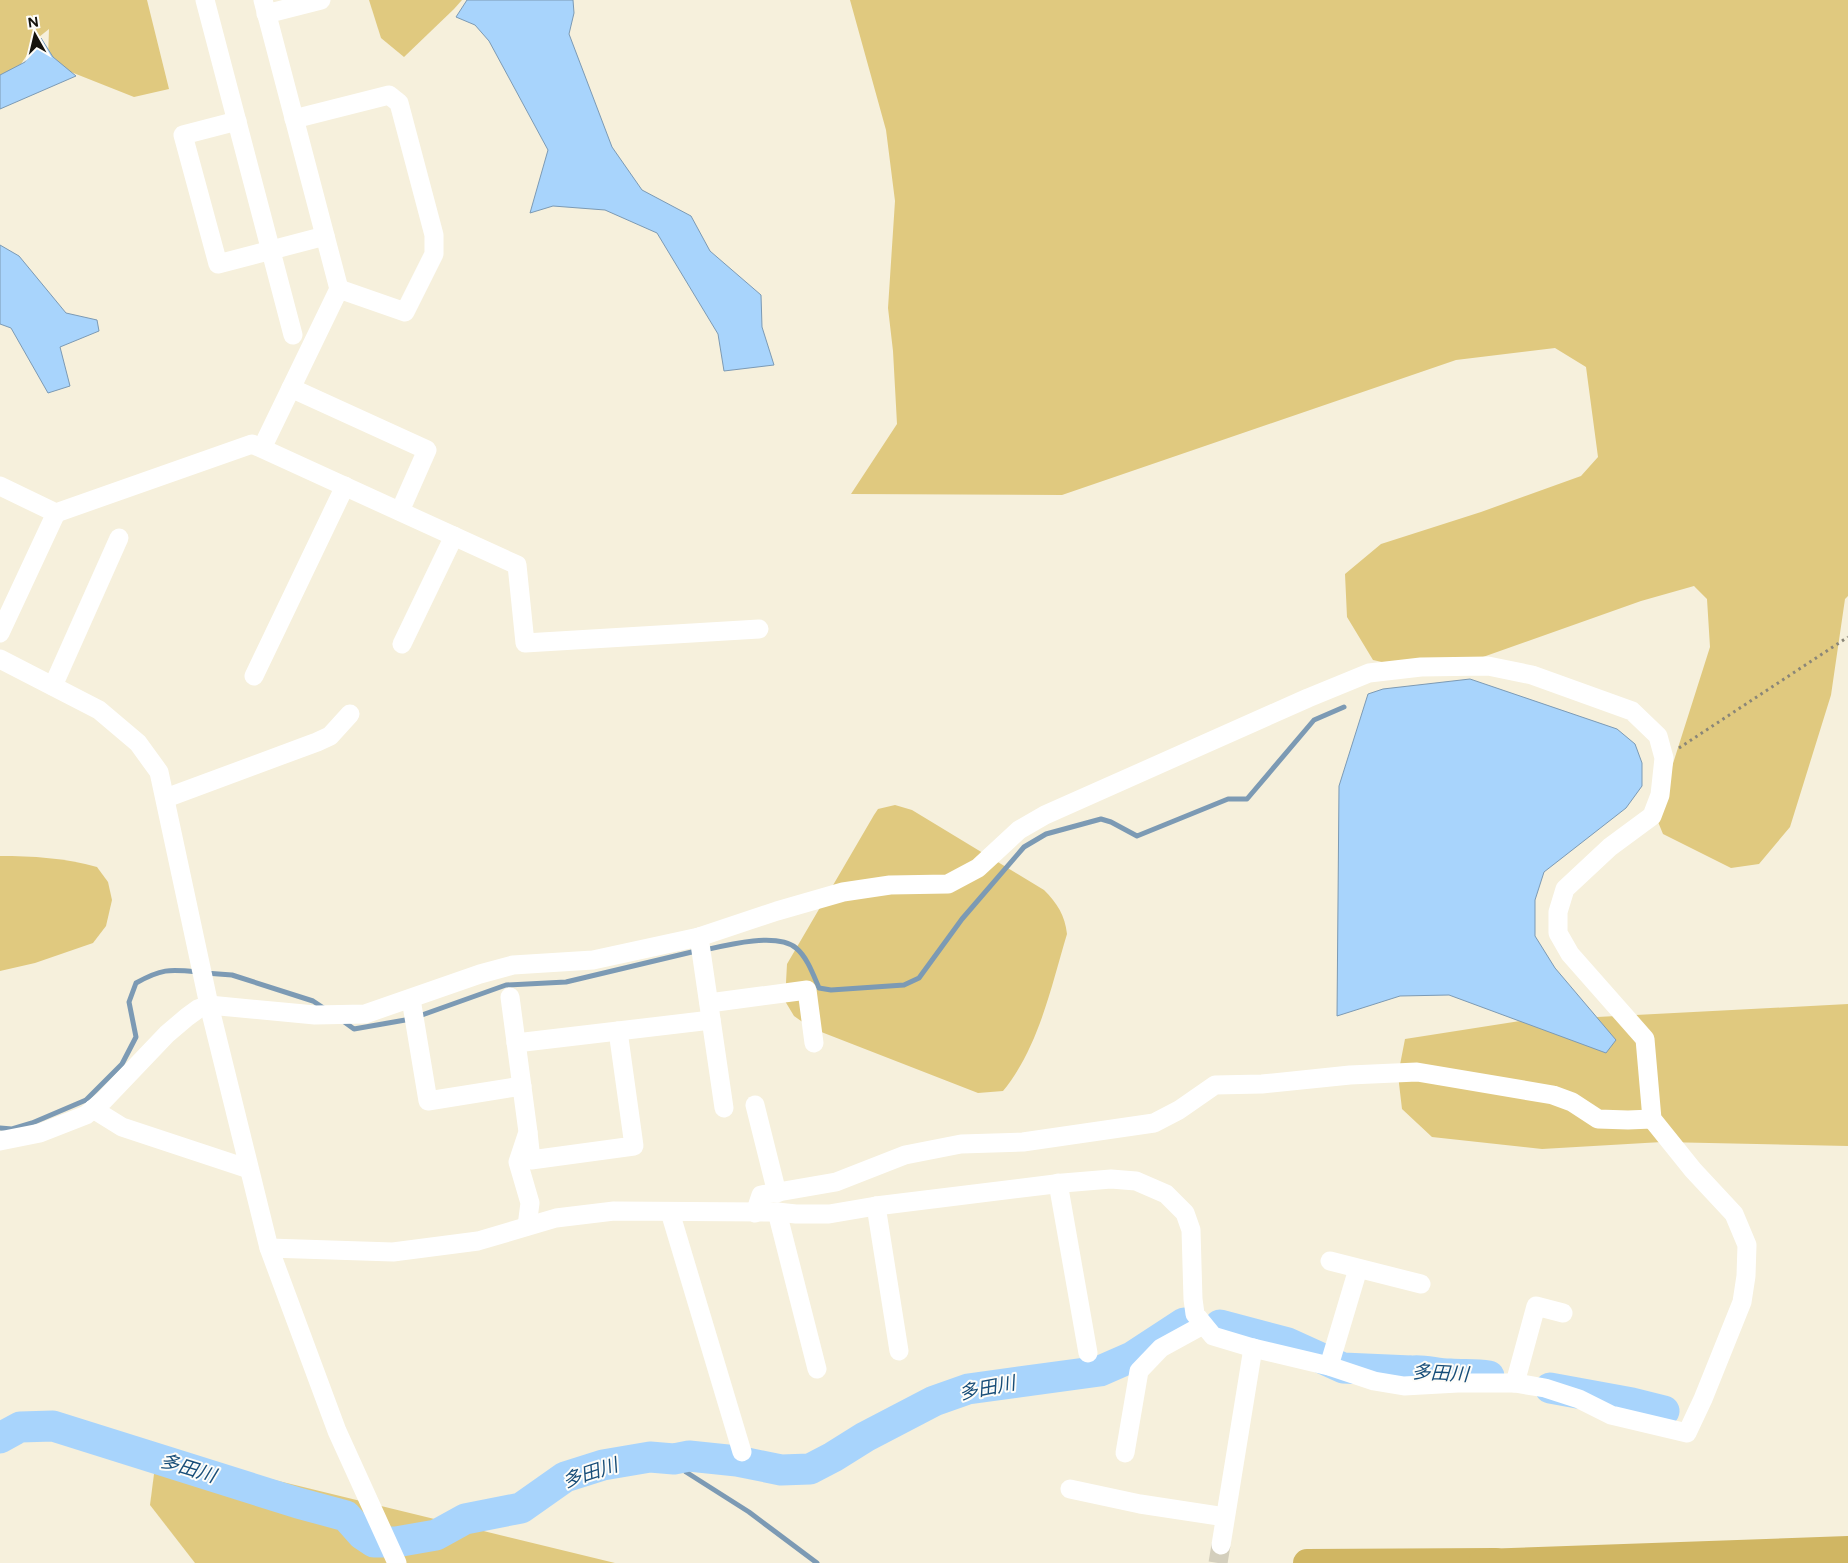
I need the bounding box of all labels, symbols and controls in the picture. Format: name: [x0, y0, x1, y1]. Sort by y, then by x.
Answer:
north arrow: [10, 10, 60, 60]
text: N: [27, 13, 40, 32]
water label: 多田川: [1411, 1360, 1471, 1386]
water label: 多田川: [957, 1371, 1019, 1405]
water label: 多田川: [157, 1449, 221, 1488]
water label: 多田川: [559, 1453, 623, 1493]

